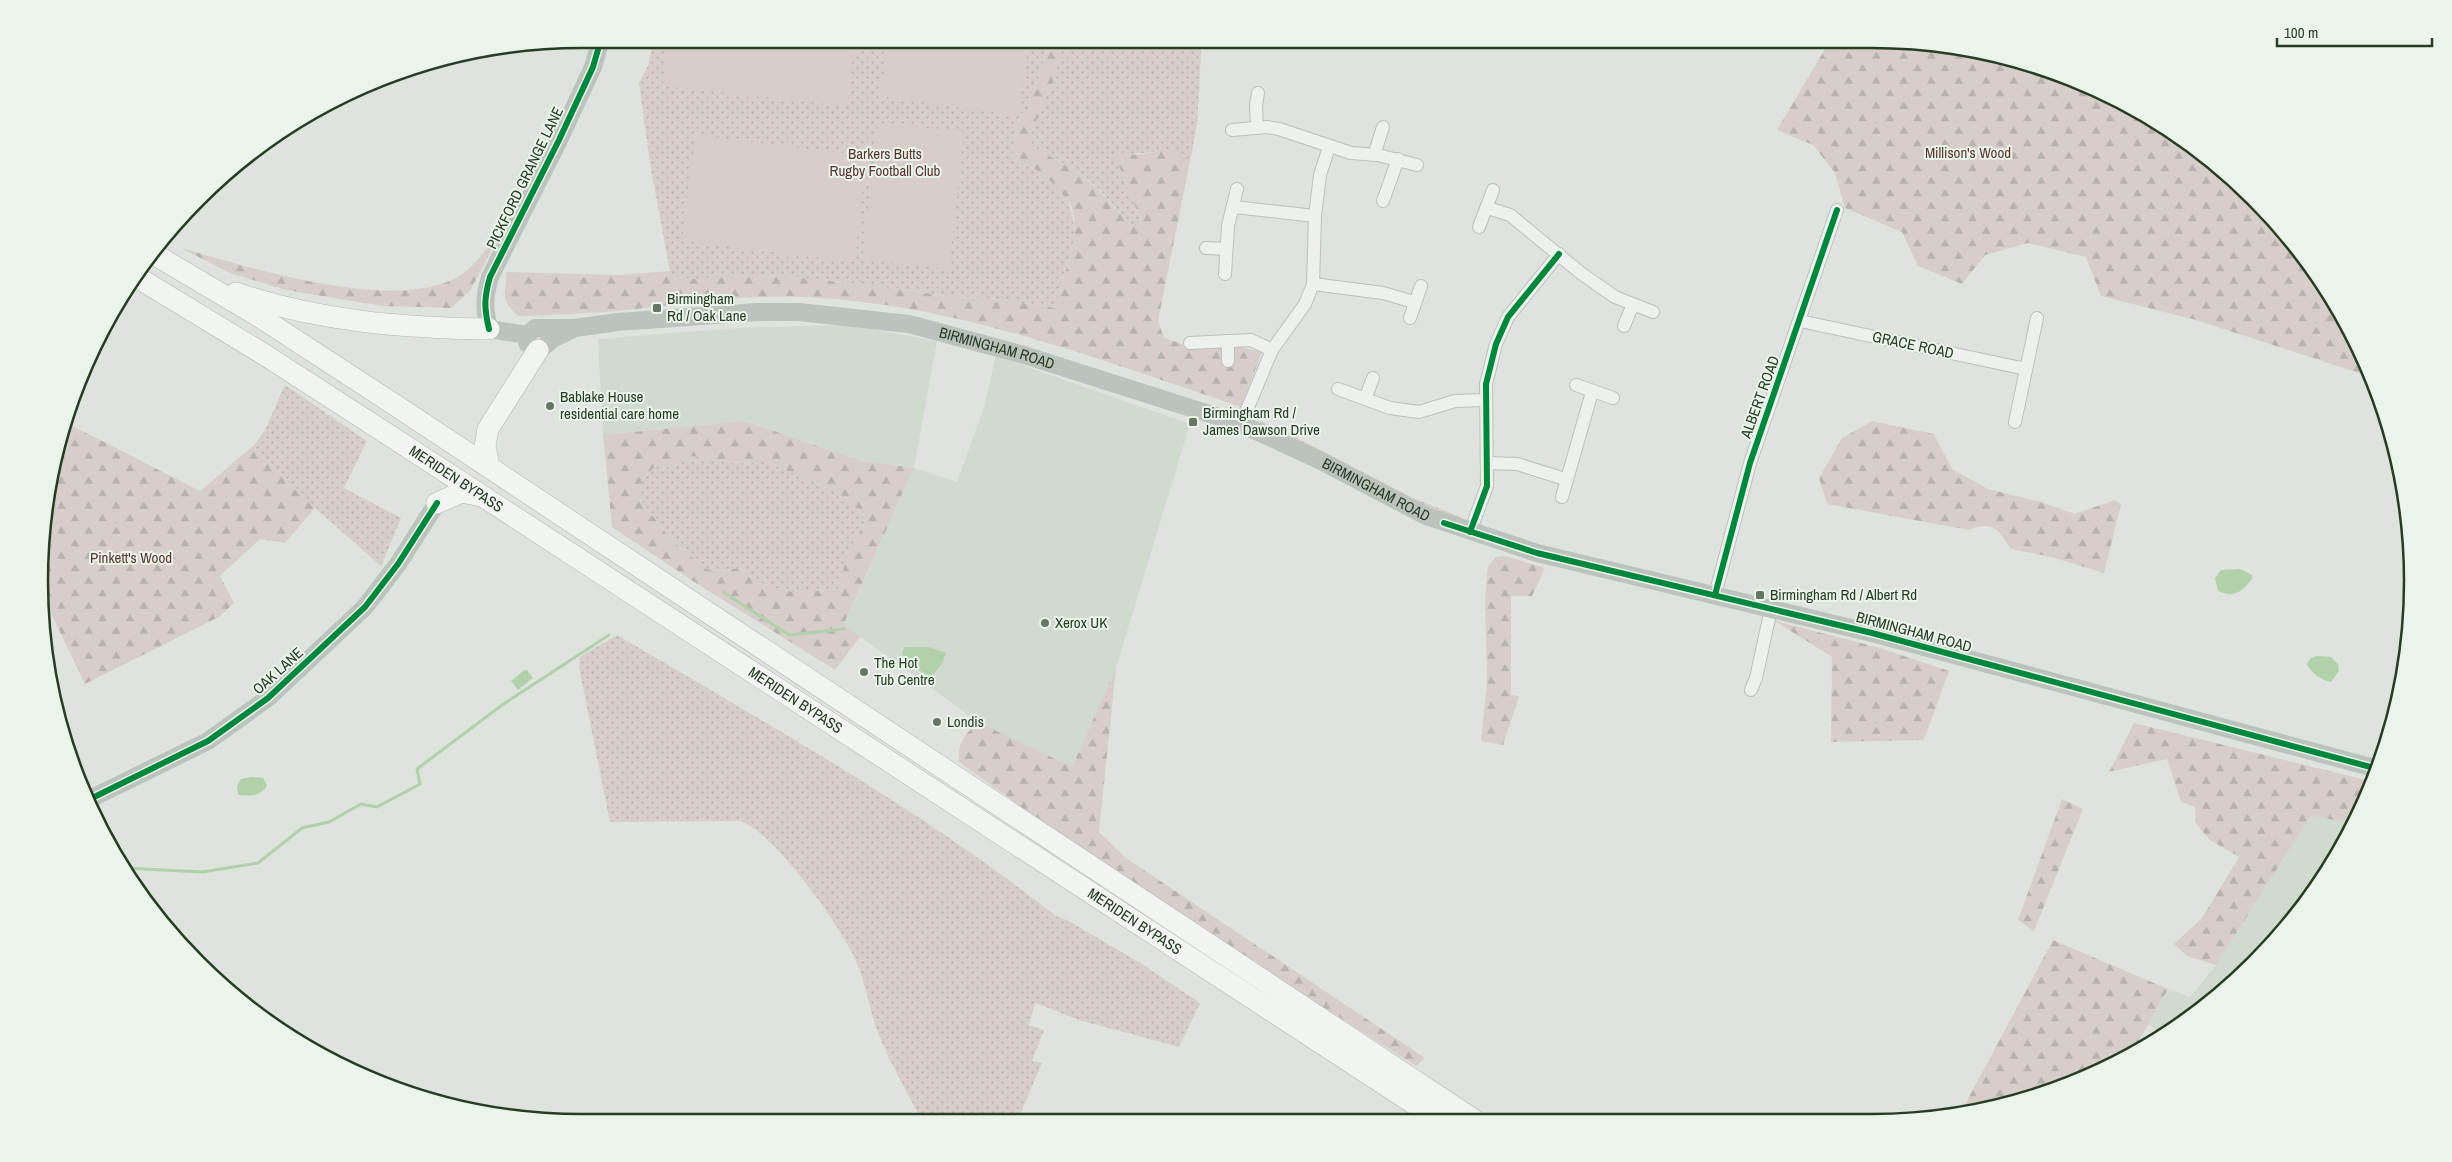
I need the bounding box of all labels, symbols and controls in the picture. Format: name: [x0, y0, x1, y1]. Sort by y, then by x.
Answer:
scale bar: [2277, 15, 2432, 47]
text: 100 m: [2284, 22, 2318, 43]
street label: PICKFORD GRANGE LANE: [481, 103, 568, 252]
park label: Millison's Wood: [1925, 142, 2011, 163]
park label: Barkers Butts Rugby Football Club: [830, 143, 941, 181]
place label: Birmingham Rd / Oak Lane: [667, 288, 746, 326]
marker: Birmingham Rd / Oak Lane: [651, 302, 663, 314]
street label: BIRMINGHAM ROAD: [937, 322, 1058, 374]
street label: GRACE ROAD: [1870, 326, 1956, 363]
street label: ALBERT ROAD: [1735, 353, 1784, 442]
place label: Bablake House residential care home: [560, 386, 679, 424]
marker: Bablake House residential care home: [544, 400, 556, 412]
place label: Birmingham Rd / James Dawson Drive: [1203, 402, 1320, 440]
marker: Birmingham Rd / James Dawson Drive: [1187, 416, 1199, 428]
street label: MERIDEN BYPASS: [405, 440, 508, 517]
street label: BIRMINGHAM ROAD: [1319, 453, 1434, 526]
park label: Pinkett's Wood: [90, 547, 172, 568]
place label: Birmingham Rd / Albert Rd: [1770, 584, 1917, 605]
marker: Birmingham Rd / Albert Rd: [1754, 589, 1766, 601]
street label: BIRMINGHAM ROAD: [1854, 606, 1974, 657]
place label: Xerox UK: [1055, 612, 1108, 633]
marker: Xerox UK: [1039, 617, 1051, 629]
street label: OAK LANE: [248, 642, 308, 699]
place label: The Hot Tub Centre: [874, 652, 935, 690]
street label: MERIDEN BYPASS: [744, 661, 847, 738]
marker: The Hot Tub Centre: [858, 666, 870, 678]
place label: Londis: [947, 711, 984, 732]
marker: Londis: [931, 716, 943, 728]
street label: MERIDEN BYPASS: [1084, 883, 1186, 960]

